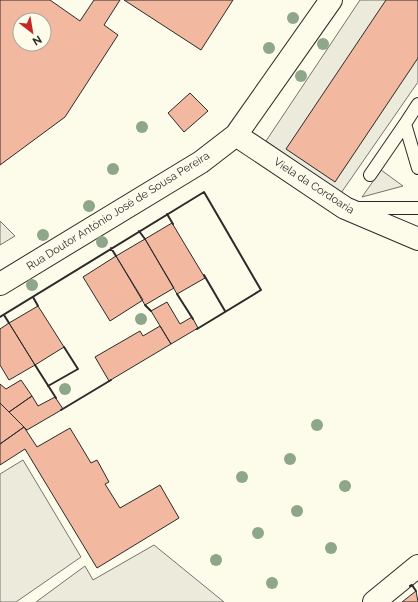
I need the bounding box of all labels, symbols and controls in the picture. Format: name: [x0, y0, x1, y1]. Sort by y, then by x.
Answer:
north arrow: [12, 12, 52, 52]
text: N: [30, 32, 44, 48]
street label: Rua Doutor António José de Sousa Pereira: [24, 149, 212, 273]
street label: Viela da Cordoaria: [271, 155, 357, 217]

